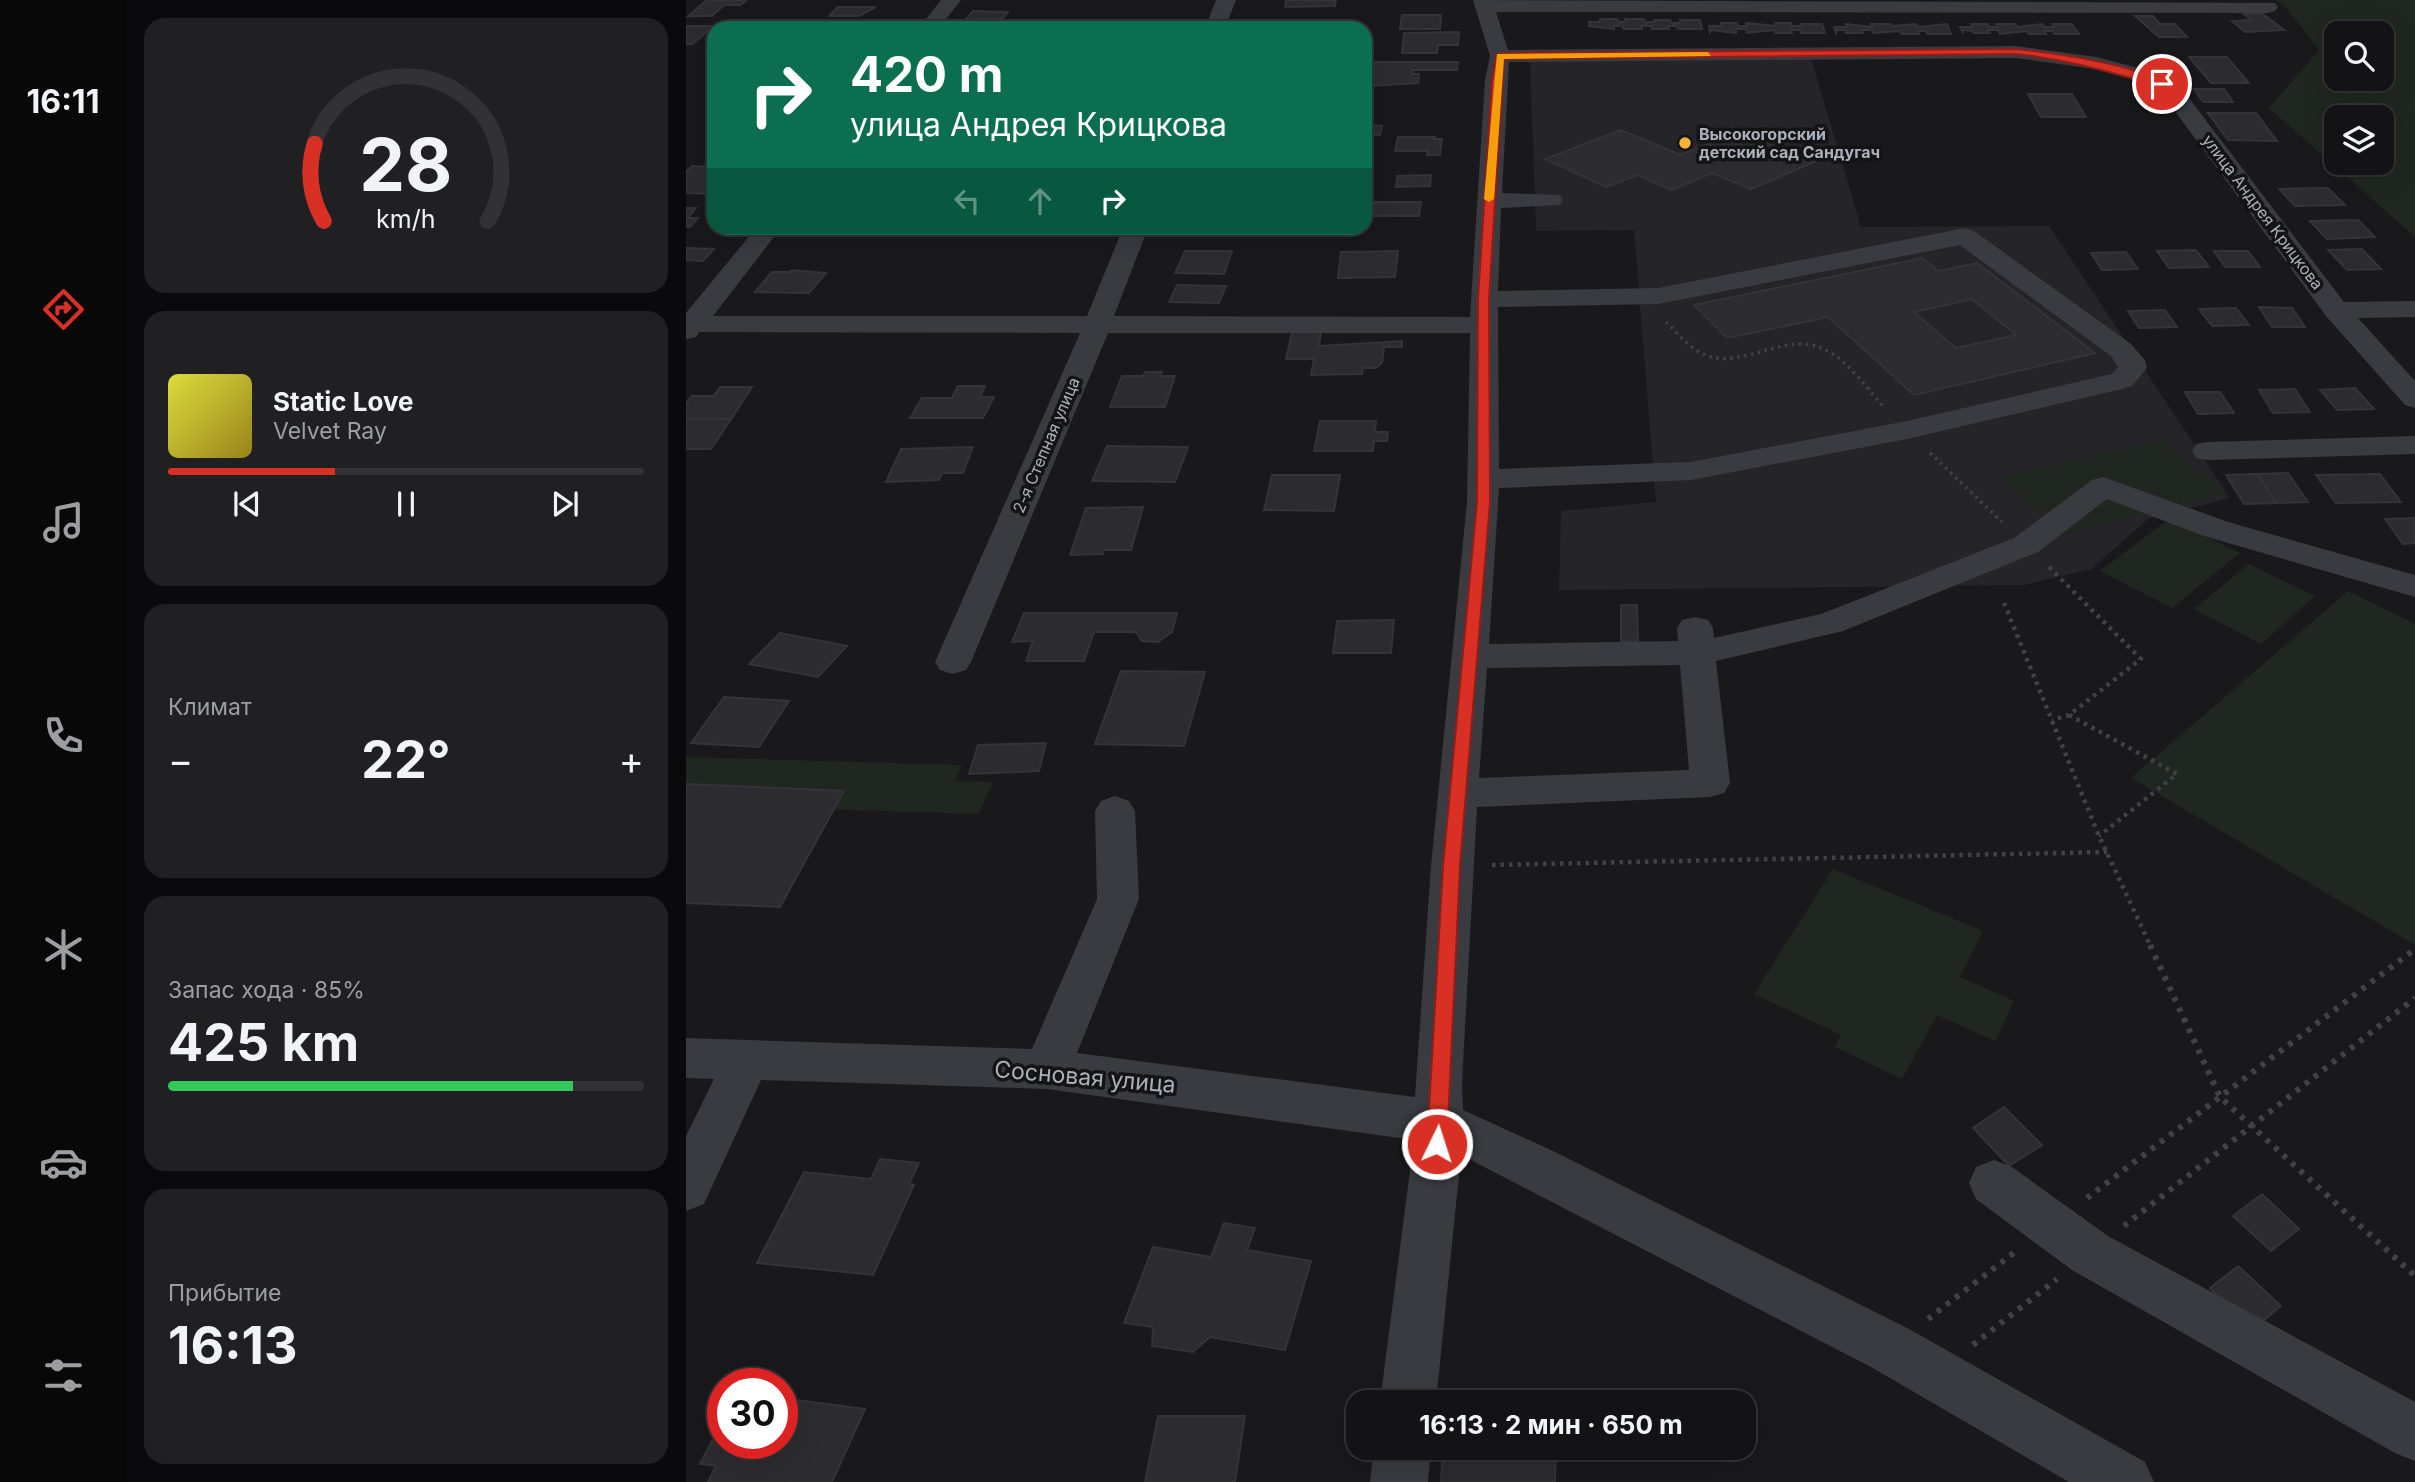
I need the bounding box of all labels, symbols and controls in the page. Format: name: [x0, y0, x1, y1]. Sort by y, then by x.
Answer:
map controls: [2324, 21, 2394, 175]
button: search: [2324, 21, 2394, 91]
text: 420 m: [850, 45, 1003, 104]
icon: right: [735, 49, 826, 140]
pin: [2132, 54, 2192, 114]
icon: arrive: [2143, 65, 2181, 103]
text: 16:11: [27, 82, 99, 121]
text: улица Андрея Крицкова: [850, 105, 1227, 144]
button: layers: [2324, 105, 2394, 175]
text: 28: [359, 121, 453, 210]
place label: Высокогорский детский сад Сандугач: [1699, 124, 1880, 162]
street label: улица Андрея Крицкова: [2198, 131, 2328, 293]
marker: Высокогорский детский сад Сандугач: [1677, 135, 1693, 151]
icon: left: [948, 182, 986, 220]
icon: ahead: [1021, 182, 1059, 220]
icon: right: [1094, 182, 1132, 220]
text: km/h: [376, 204, 436, 234]
icon: directions: [39, 285, 88, 334]
street label: 2-я Степная улица: [1008, 374, 1084, 516]
text: Static Love: [273, 386, 414, 417]
text: Velvet Ray: [273, 417, 387, 445]
icon: previous: [228, 485, 266, 523]
icon: pause: [387, 485, 425, 523]
icon: next: [546, 485, 584, 523]
icon: music: [39, 498, 88, 547]
text: Климат: [168, 693, 252, 721]
icon: phone: [39, 711, 88, 760]
text: 22°: [361, 728, 451, 791]
text: −: [168, 737, 193, 783]
text: +: [619, 737, 644, 783]
icon: climate: [39, 925, 88, 974]
text: Запас хода · 85%: [168, 976, 365, 1004]
text: 425 km: [168, 1011, 359, 1074]
street label: Сосновая улица: [993, 1055, 1177, 1099]
position arrow: [1400, 1107, 1474, 1181]
icon: car: [39, 1138, 88, 1187]
text: Прибытие: [168, 1279, 281, 1307]
text: 16:13: [168, 1314, 298, 1377]
icon: filters: [39, 1351, 88, 1400]
speed limit sign: 30: [707, 1368, 798, 1459]
text: 16:13 · 2 мин · 650 m: [1419, 1409, 1683, 1440]

